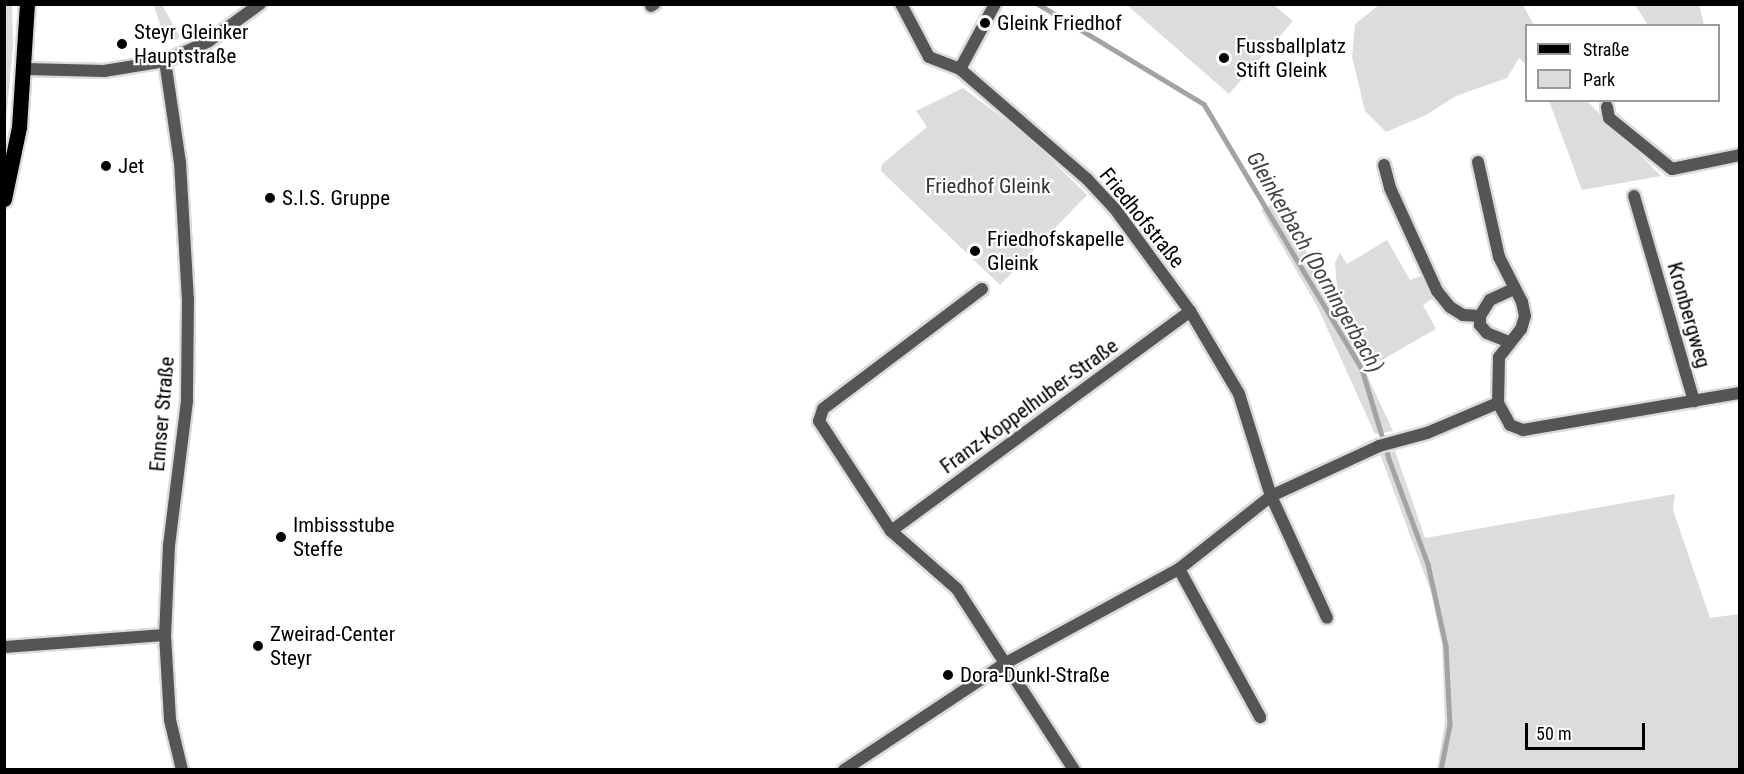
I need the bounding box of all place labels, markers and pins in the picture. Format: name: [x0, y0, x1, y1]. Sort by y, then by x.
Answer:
place label: Gleink Friedhof: [997, 10, 1122, 36]
marker: Gleink Friedhof: [978, 16, 992, 30]
place label: Steyr Gleinker Hauptstraße: [134, 19, 248, 69]
place label: Fussballplatz Stift Gleink: [1236, 33, 1346, 83]
marker: Steyr Gleinker Hauptstraße: [115, 37, 129, 51]
marker: Fussballplatz Stift Gleink: [1217, 51, 1231, 65]
place label: Jet: [118, 153, 144, 179]
marker: Jet: [99, 159, 113, 173]
place label: S.I.S. Gruppe: [282, 185, 390, 211]
marker: S.I.S. Gruppe: [263, 191, 277, 205]
place label: Friedhofskapelle Gleink: [987, 226, 1124, 276]
marker: Friedhofskapelle Gleink: [968, 244, 982, 258]
place label: Imbissstube Steffe: [293, 512, 395, 562]
marker: Imbissstube Steffe: [274, 530, 288, 544]
place label: Zweirad-Center Steyr: [270, 621, 395, 671]
marker: Zweirad-Center Steyr: [251, 639, 265, 653]
place label: Dora-Dunkl-Straße: [960, 662, 1110, 688]
marker: Dora-Dunkl-Straße: [941, 668, 955, 682]

